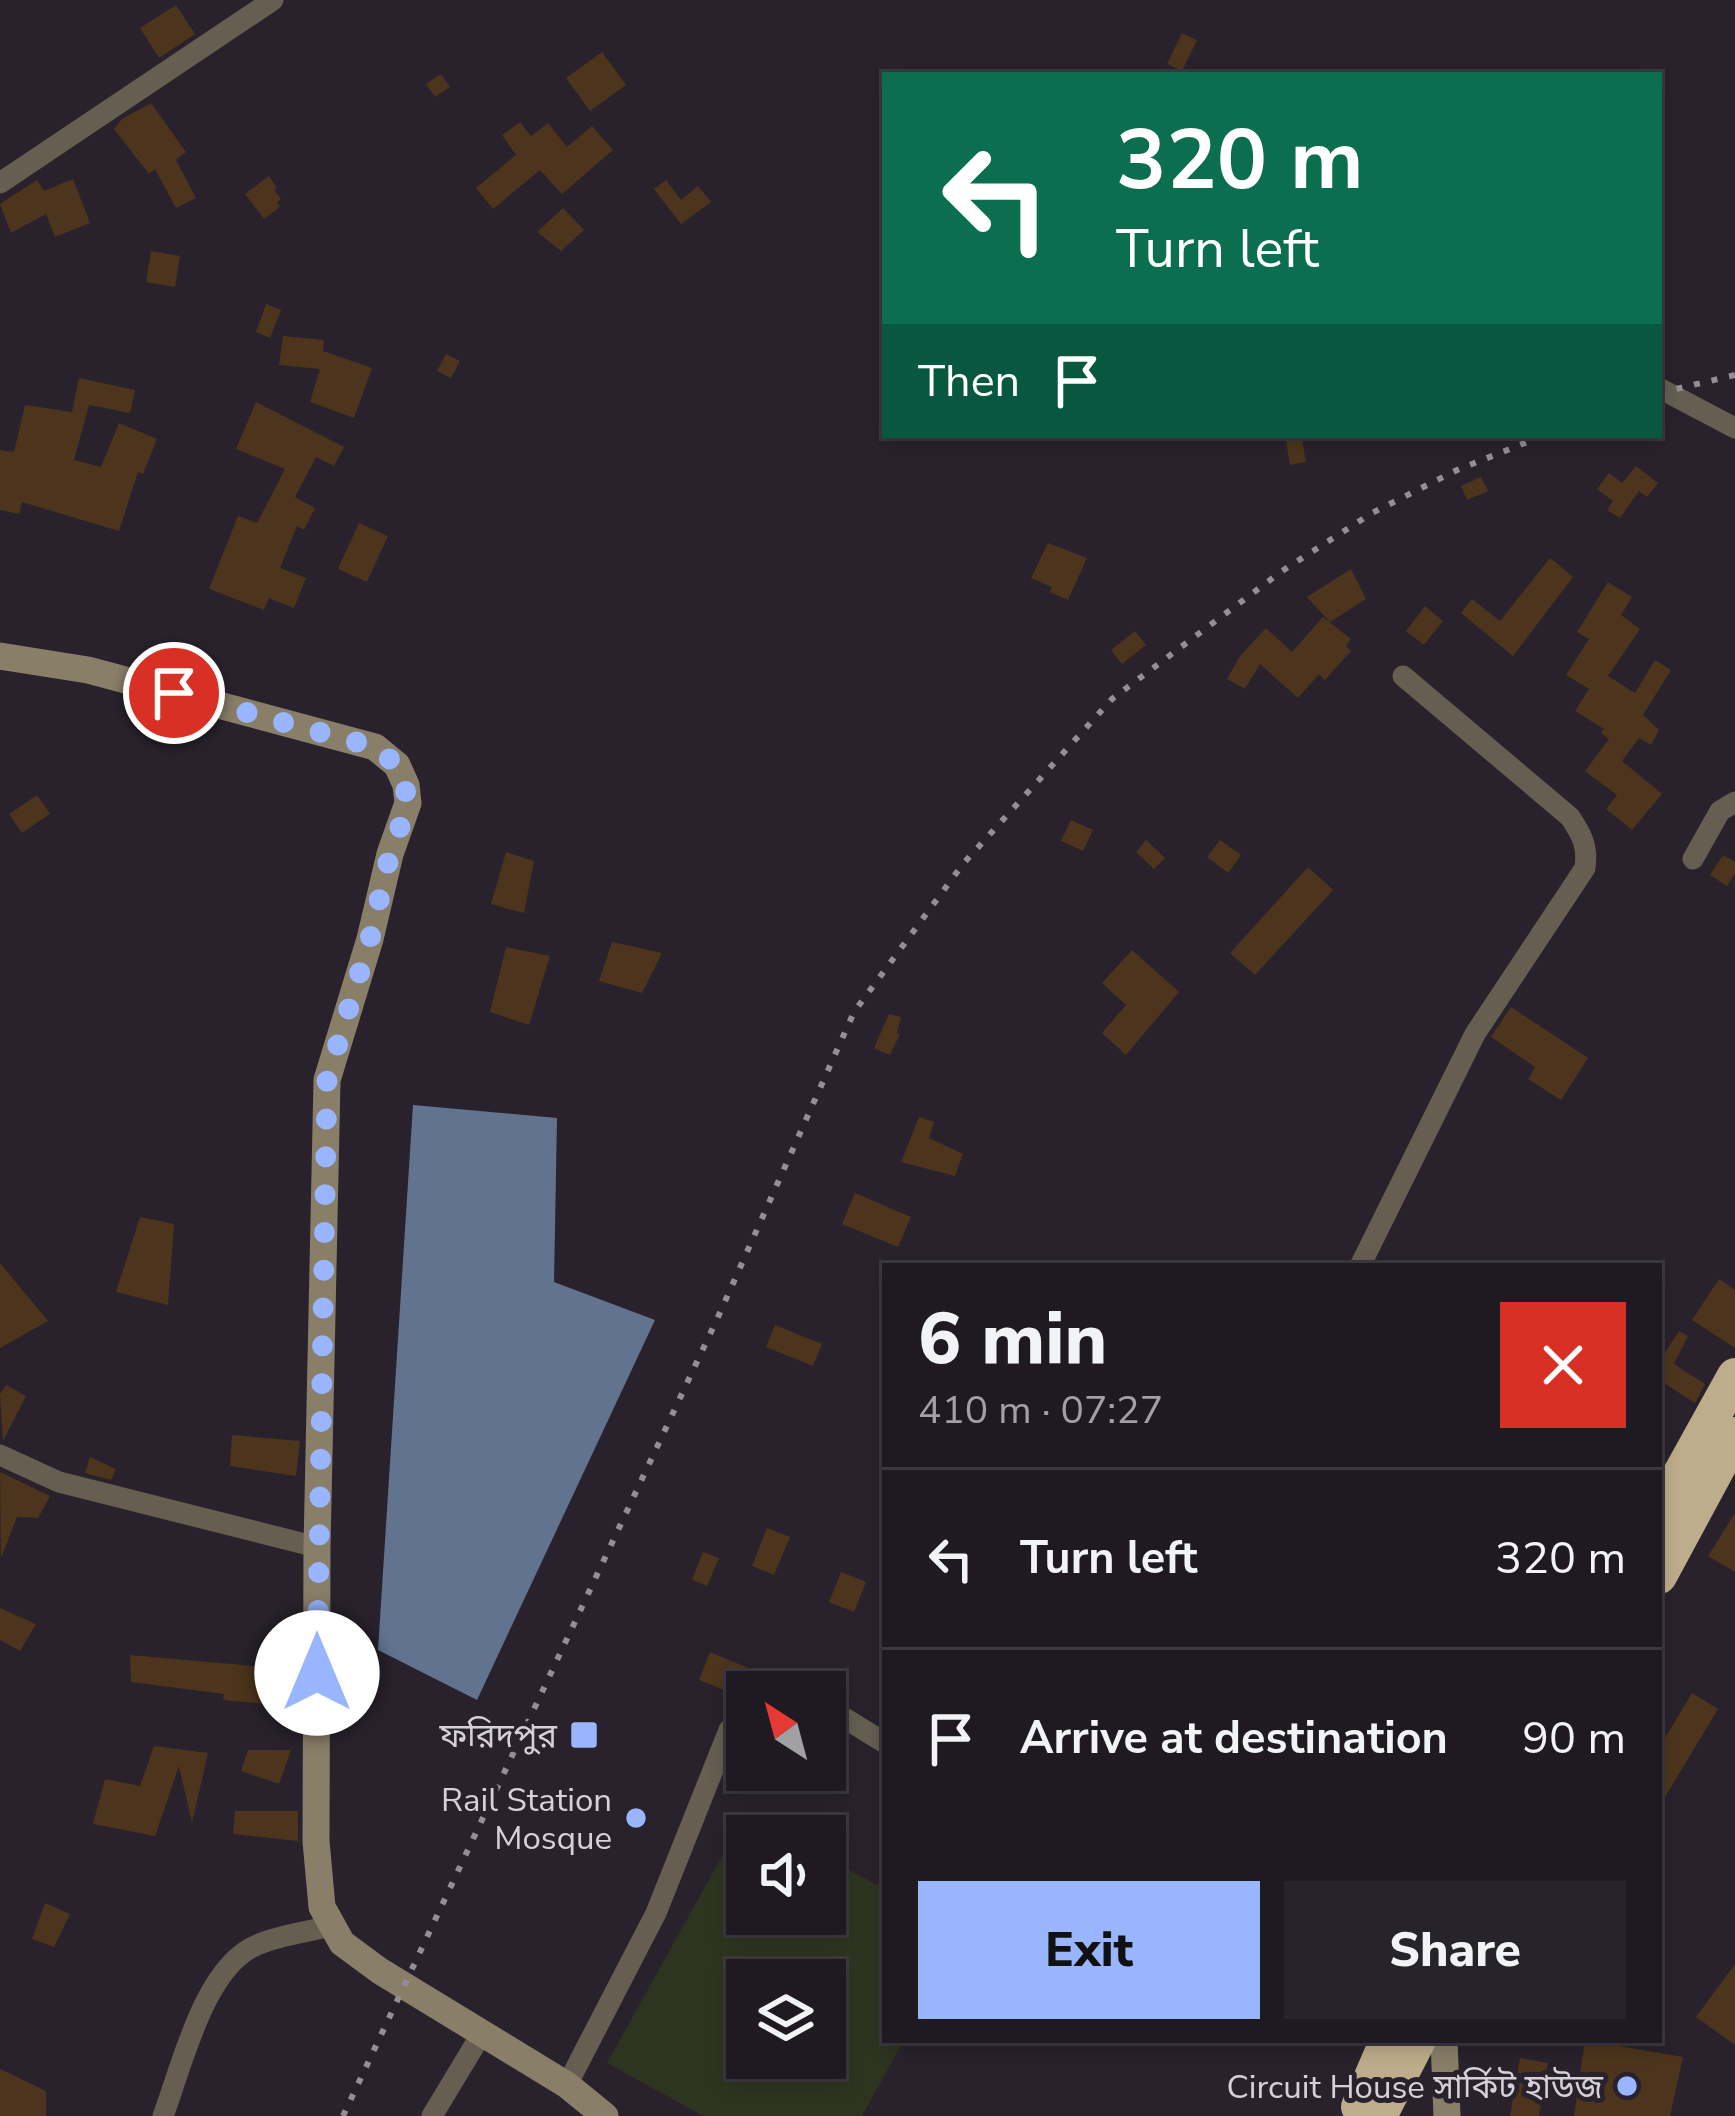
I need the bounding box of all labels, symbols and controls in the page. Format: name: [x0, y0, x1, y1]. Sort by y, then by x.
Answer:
text: 320 m: [1116, 103, 1364, 218]
icon: left: [918, 120, 1074, 276]
text: Turn left: [1116, 212, 1319, 286]
icon: arrive: [1044, 348, 1110, 414]
text: Then: [918, 351, 1020, 412]
pin: [123, 642, 225, 744]
icon: arrive: [141, 660, 207, 726]
text: 6 min: [918, 1290, 1107, 1388]
button: close: [1500, 1302, 1626, 1428]
text: 410 m · 07:27: [918, 1384, 1163, 1437]
icon: left: [918, 1526, 984, 1592]
text: Turn left: [1020, 1528, 1198, 1589]
text: 320 m: [1495, 1528, 1626, 1589]
position arrow: [254, 1610, 380, 1736]
north arrow: [726, 1671, 846, 1791]
map controls: [726, 1671, 846, 2079]
icon: arrive: [918, 1706, 984, 1772]
text: Arrive at destination: [1020, 1708, 1448, 1769]
text: 90 m: [1522, 1708, 1626, 1769]
place label: ফরিদপুর: [439, 1714, 557, 1759]
marker: ফরিদপুর: [568, 1719, 600, 1751]
place label: Rail Station Mosque: [441, 1778, 612, 1861]
marker: Rail Station Mosque: [623, 1805, 649, 1831]
button: sound: [726, 1815, 846, 1935]
button: Exit: [918, 1881, 1260, 2019]
button: Share: [1284, 1881, 1626, 2019]
button: layers: [726, 1959, 846, 2079]
place label: Circuit House সার্কিট হাউজ: [1227, 2065, 1604, 2110]
marker: Circuit House সার্কিট হাউজ: [1614, 2073, 1640, 2099]

